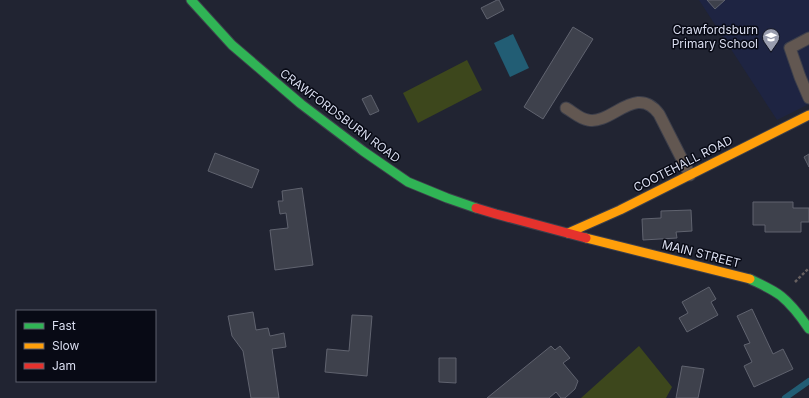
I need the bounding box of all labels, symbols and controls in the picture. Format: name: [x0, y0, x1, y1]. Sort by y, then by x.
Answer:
place label: Crawfordsburn Primary School: [672, 22, 758, 51]
school or university icon: Crawfordsburn Primary School: [761, 27, 781, 52]
street label: CRAWFORDSBURN ROAD: [277, 65, 403, 166]
street label: COOTEHALL ROAD: [631, 132, 735, 195]
street label: MAIN STREET: [660, 237, 742, 271]
legend: [16, 310, 156, 382]
text: Fast: [52, 318, 76, 333]
text: Slow: [52, 338, 80, 353]
text: Jam: [52, 358, 76, 373]

